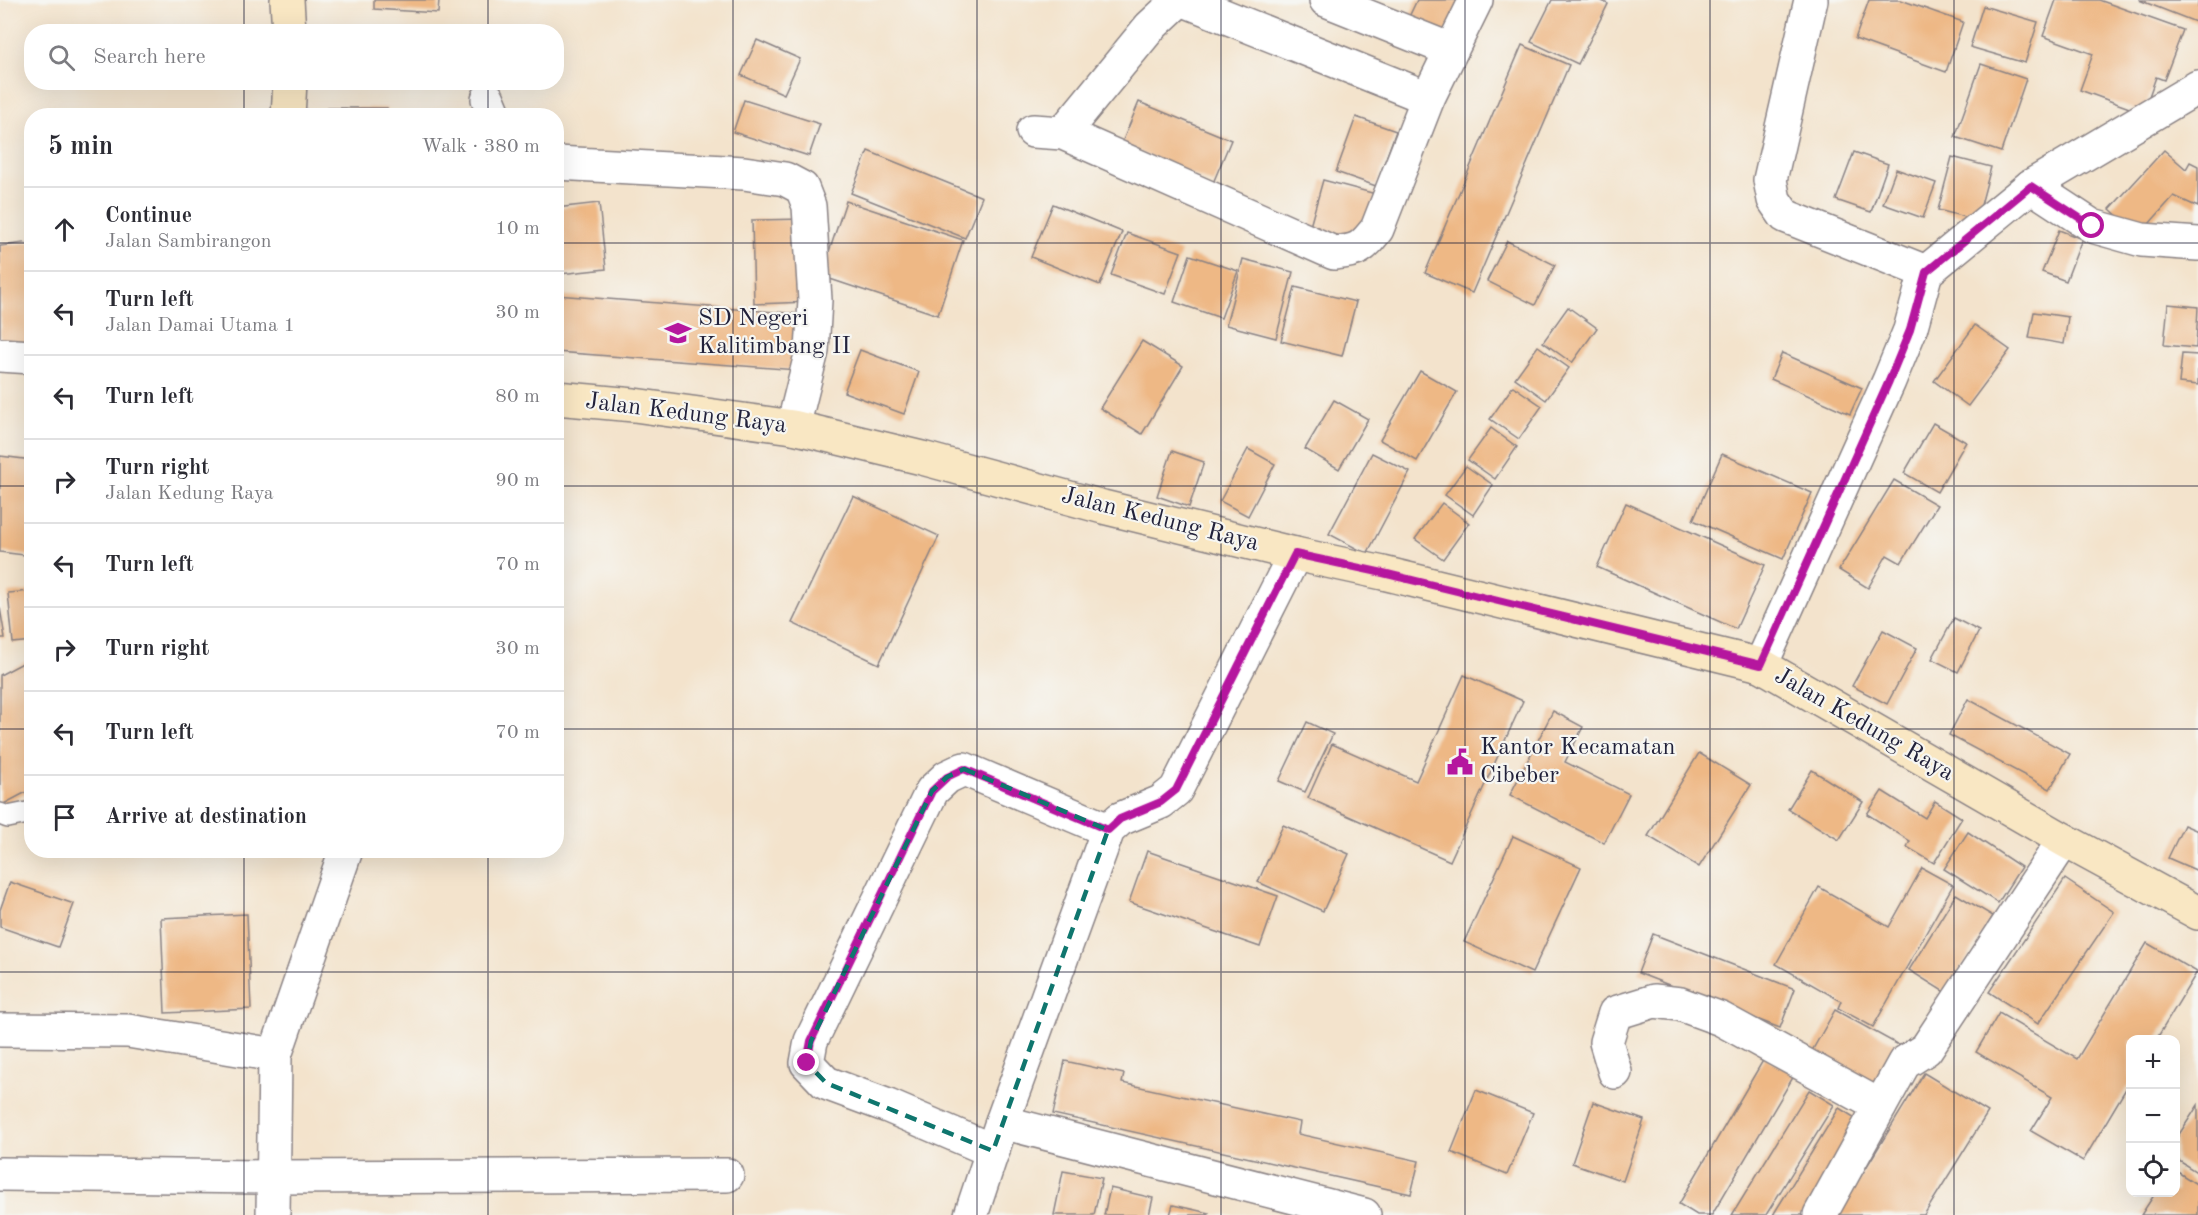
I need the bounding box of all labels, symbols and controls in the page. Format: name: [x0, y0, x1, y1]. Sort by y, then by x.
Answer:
search box: [24, 24, 564, 90]
icon: search: [45, 41, 78, 74]
text: Search here: [93, 46, 206, 68]
text: 5 min: [48, 134, 113, 160]
text: Walk · 380 m: [421, 137, 540, 157]
text: Continue: [105, 205, 192, 227]
route start: [2078, 212, 2104, 238]
icon: ahead: [48, 213, 81, 246]
text: 10 m: [495, 219, 540, 239]
text: Jalan Sambirangon: [105, 232, 272, 252]
text: Turn left: [105, 289, 194, 311]
icon: left: [48, 297, 81, 330]
text: 30 m: [495, 303, 540, 323]
place label: SD Negeri Kalitimbang II: [698, 307, 851, 359]
text: Jalan Damai Utama 1: [105, 316, 295, 336]
school or university icon: SD Negeri Kalitimbang II: [663, 318, 693, 348]
icon: left: [48, 381, 81, 414]
text: Turn left: [105, 386, 194, 408]
text: 80 m: [495, 387, 540, 407]
street label: Jalan Kedung Raya: [584, 390, 788, 438]
text: Turn right: [105, 457, 209, 479]
icon: right: [48, 465, 81, 498]
text: 90 m: [495, 471, 540, 491]
text: Jalan Kedung Raya: [105, 484, 274, 504]
street label: Jalan Kedung Raya: [1059, 484, 1261, 556]
icon: left: [48, 549, 81, 582]
text: Turn left: [105, 554, 194, 576]
text: 70 m: [495, 555, 540, 575]
icon: right: [48, 633, 81, 666]
text: Turn right: [105, 638, 209, 660]
text: 30 m: [495, 639, 540, 659]
street label: Jalan Kedung Raya: [1770, 664, 1958, 786]
icon: left: [48, 717, 81, 750]
text: Turn left: [105, 722, 194, 744]
text: 70 m: [495, 723, 540, 743]
place label: Kantor Kecamatan Cibeber: [1480, 736, 1675, 788]
public building icon: Kantor Kecamatan Cibeber: [1445, 747, 1475, 777]
icon: arrive: [48, 801, 81, 834]
text: Arrive at destination: [105, 806, 307, 828]
map controls: [2126, 1035, 2180, 1197]
button: +: [2126, 1035, 2180, 1089]
route end: [793, 1049, 819, 1075]
button: −: [2126, 1089, 2180, 1143]
button: locate: [2126, 1143, 2180, 1197]

